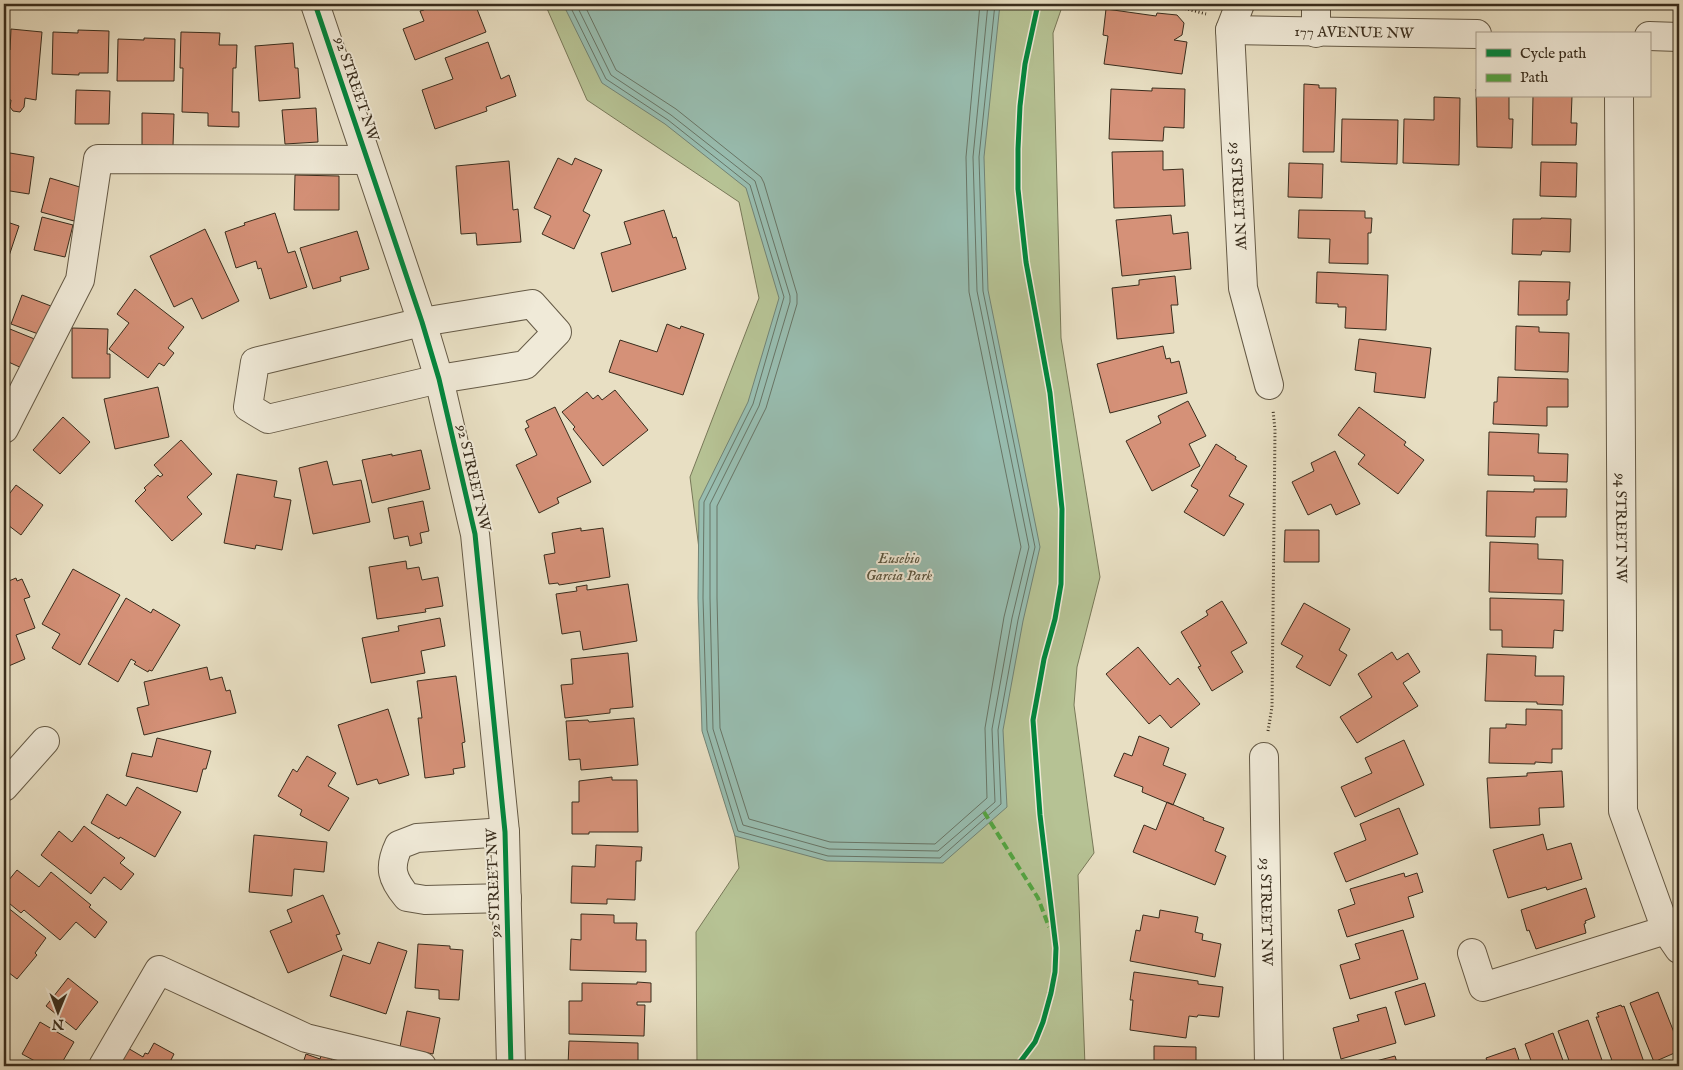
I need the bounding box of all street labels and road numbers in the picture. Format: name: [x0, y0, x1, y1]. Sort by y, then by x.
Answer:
street label: 177 AVENUE NW: [1294, 22, 1414, 43]
street label: 92 STREET NW: [329, 34, 383, 144]
street label: 93 STREET NW: [1226, 141, 1250, 251]
street label: 92 STREET NW: [452, 422, 495, 534]
street label: 94 STREET NW: [1611, 472, 1631, 583]
street label: 92 STREET NW: [482, 827, 505, 939]
street label: 93 STREET NW: [1256, 857, 1276, 967]

